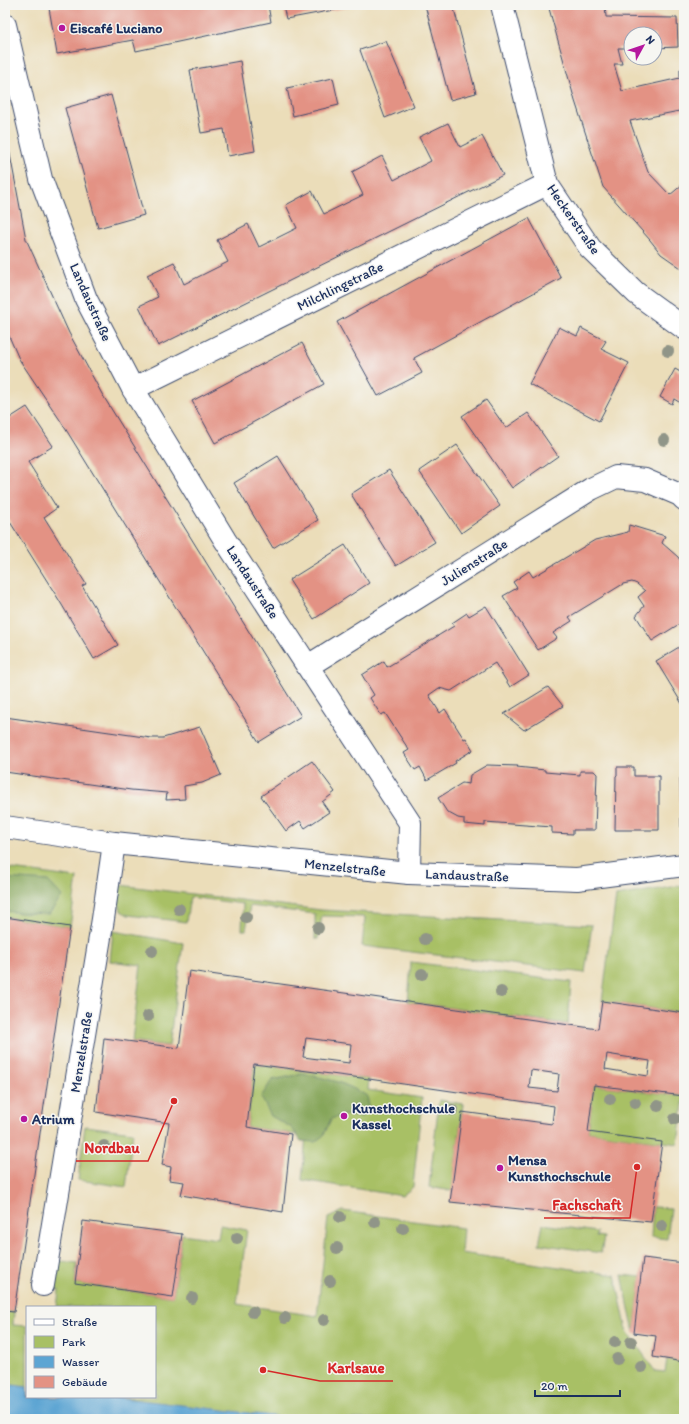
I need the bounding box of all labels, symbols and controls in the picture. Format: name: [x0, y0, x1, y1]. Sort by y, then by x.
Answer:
place label: Eiscafé Luciano: [70, 20, 162, 37]
marker: Eiscafé Luciano: [57, 23, 67, 33]
north arrow: [623, 26, 663, 66]
text: N: [643, 33, 658, 47]
street label: Heckerstraße: [543, 181, 604, 258]
street label: Milchlingstraße: [294, 258, 387, 315]
street label: Landaustraße: [66, 260, 115, 344]
street label: Julienstraße: [438, 535, 511, 590]
street label: Landaustraße: [223, 542, 283, 622]
street label: Menzelstraße: [303, 855, 387, 880]
street label: Landaustraße: [425, 866, 510, 885]
street label: Menzelstraße: [67, 1010, 96, 1094]
place label: Kunsthochschule Kassel: [352, 1100, 455, 1133]
place label: Atrium: [31, 1111, 75, 1128]
marker: Kunsthochschule Kassel: [339, 1111, 349, 1121]
marker: Atrium: [19, 1114, 29, 1124]
callout: Nordbau: [76, 1134, 148, 1161]
text: Nordbau: [84, 1139, 140, 1157]
place label: Mensa Kunsthochschule: [508, 1152, 611, 1185]
marker: Mensa Kunsthochschule: [495, 1163, 505, 1173]
callout: Fachschaft: [544, 1191, 630, 1218]
text: Fachschaft: [552, 1196, 622, 1214]
legend: [26, 1306, 156, 1398]
text: Straße: [62, 1315, 97, 1329]
text: Park: [62, 1335, 86, 1349]
callout: Karlsaue: [320, 1354, 393, 1381]
text: Wasser: [62, 1355, 99, 1369]
text: Karlsaue: [327, 1359, 385, 1377]
scale bar: [535, 1372, 620, 1398]
text: Gebäude: [62, 1375, 107, 1389]
text: 20 m: [541, 1379, 568, 1393]

